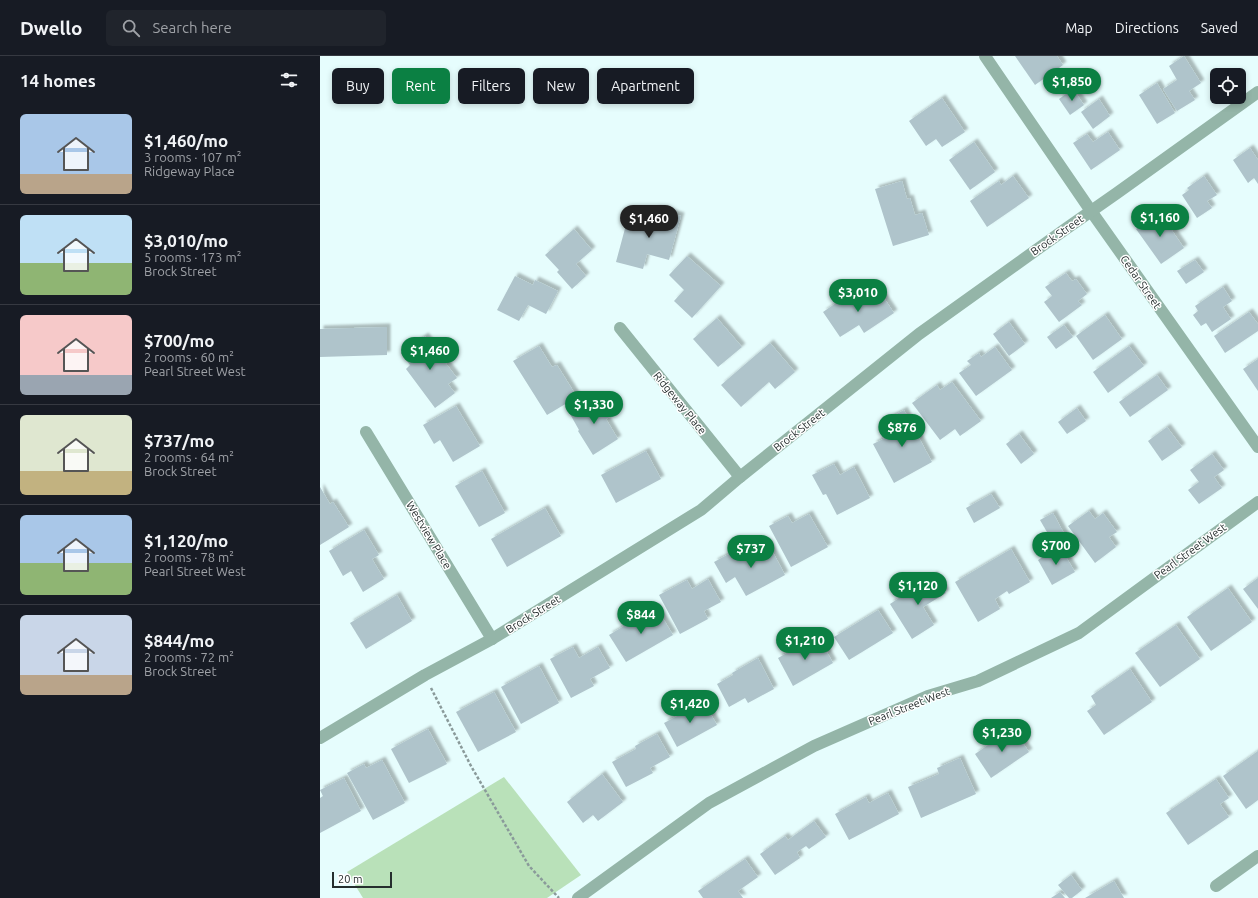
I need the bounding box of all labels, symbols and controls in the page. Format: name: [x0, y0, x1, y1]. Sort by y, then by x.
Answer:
search box: [106, 10, 386, 46]
text: Dwello: [20, 17, 82, 39]
icon: search: [120, 17, 142, 39]
text: Search here: [152, 19, 232, 36]
text: Map: [1065, 20, 1093, 36]
text: Directions: [1115, 20, 1179, 36]
text: Saved: [1201, 20, 1238, 36]
chip: Buy: [332, 68, 384, 104]
chip: Rent: [392, 68, 450, 104]
chip: Filters: [458, 68, 525, 104]
chip: New: [533, 68, 589, 104]
chip: Apartment: [597, 68, 694, 104]
pin: $1,850: [1039, 68, 1105, 102]
map controls: [1210, 68, 1246, 104]
button: locate: [1210, 68, 1246, 104]
icon: filters: [278, 69, 300, 91]
text: 14 homes: [20, 71, 96, 90]
text: $1,850: [1052, 74, 1092, 88]
icon: home: [52, 130, 100, 178]
text: $1,460/mo: [144, 131, 228, 150]
text: 3 rooms · 107 m²: [144, 150, 241, 164]
text: Ridgeway Place: [144, 164, 235, 178]
pin: $1,160: [1127, 204, 1193, 238]
pin: $1,460: [616, 205, 682, 239]
text: $1,160: [1140, 210, 1180, 224]
text: $1,460: [629, 211, 669, 225]
street label: Brock Street: [1028, 212, 1086, 258]
icon: home: [52, 231, 100, 279]
text: $3,010/mo: [144, 231, 228, 250]
text: 5 rooms · 173 m²: [144, 250, 241, 264]
street label: Cedar Street: [1118, 253, 1164, 312]
text: Brock Street: [144, 264, 217, 278]
pin: $3,010: [825, 279, 891, 313]
text: $3,010: [838, 285, 878, 299]
icon: home: [52, 331, 100, 379]
text: $700/mo: [144, 331, 214, 350]
pin: $1,460: [397, 337, 463, 371]
text: $1,460: [410, 343, 450, 357]
text: 2 rooms · 60 m²: [144, 350, 234, 364]
text: Pearl Street West: [144, 364, 246, 378]
street label: Ridgeway Place: [651, 369, 709, 437]
pin: $1,330: [561, 391, 627, 425]
text: $1,330: [574, 397, 614, 411]
street label: Brock Street: [771, 406, 827, 454]
pin: $876: [878, 414, 926, 448]
text: $876: [887, 420, 917, 434]
icon: home: [52, 431, 100, 479]
text: $737/mo: [144, 431, 214, 450]
text: 2 rooms · 64 m²: [144, 450, 234, 464]
text: Brock Street: [144, 464, 217, 478]
street label: Westview Place: [404, 499, 454, 571]
street label: Pearl Street West: [1152, 520, 1229, 581]
icon: home: [52, 531, 100, 579]
text: $1,120/mo: [144, 531, 228, 550]
pin: $700: [1032, 532, 1080, 566]
pin: $737: [727, 535, 775, 569]
text: $700: [1041, 538, 1071, 552]
text: $737: [736, 541, 766, 555]
text: 2 rooms · 78 m²: [144, 550, 234, 564]
text: Pearl Street West: [144, 564, 246, 578]
pin: $1,120: [885, 572, 951, 606]
text: $1,120: [898, 578, 938, 592]
street label: Brock Street: [504, 592, 563, 635]
pin: $844: [617, 601, 665, 635]
text: $844: [626, 607, 656, 621]
pin: $1,210: [772, 627, 838, 661]
icon: home: [52, 631, 100, 679]
text: $844/mo: [144, 631, 214, 650]
text: $1,210: [785, 633, 825, 647]
text: 2 rooms · 72 m²: [144, 650, 234, 664]
text: Brock Street: [144, 664, 217, 678]
street label: Pearl Street West: [867, 685, 952, 727]
pin: $1,420: [657, 690, 723, 724]
text: $1,420: [670, 696, 710, 710]
pin: $1,230: [969, 719, 1035, 753]
text: $1,230: [982, 725, 1022, 739]
scale bar: [332, 870, 392, 889]
text: 20 m: [338, 873, 362, 885]

